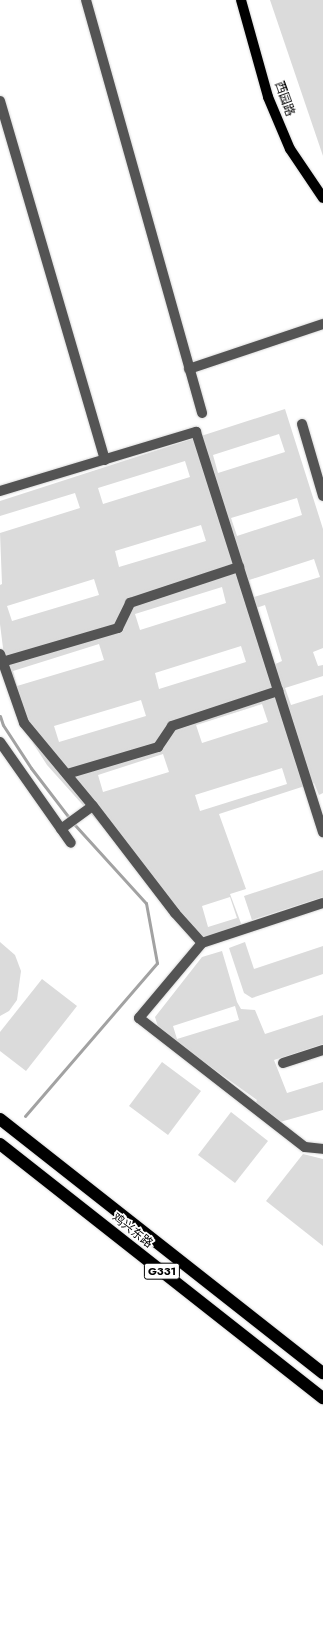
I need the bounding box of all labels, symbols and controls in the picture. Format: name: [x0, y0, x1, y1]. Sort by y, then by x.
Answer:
street label: 西园路: [271, 80, 297, 118]
street label: 鸡兴东路: [109, 1211, 155, 1251]
road number: G331: [143, 1262, 181, 1280]

